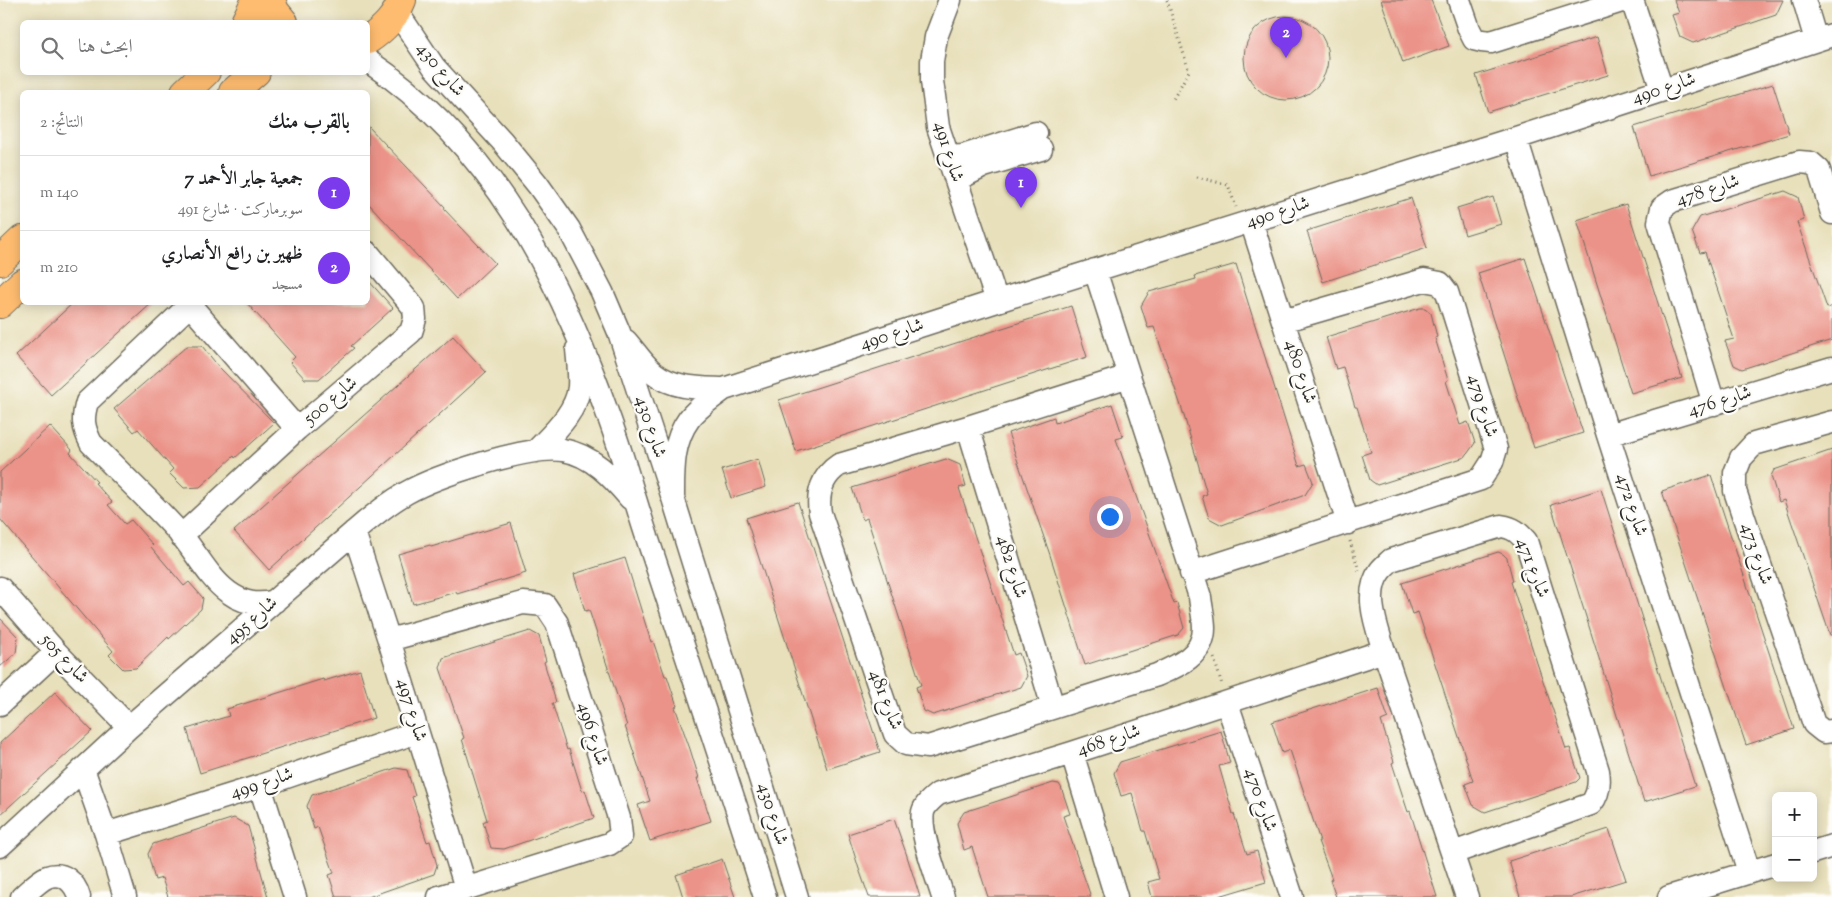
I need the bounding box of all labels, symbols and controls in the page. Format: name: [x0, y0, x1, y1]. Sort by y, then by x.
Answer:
pin: 2: [1270, 17, 1302, 58]
search box: [20, 20, 370, 75]
icon: search: [38, 34, 66, 62]
text: ابحث هنا: [78, 34, 133, 61]
street label: شارع 430: [409, 37, 471, 103]
street label: شارع 490: [1629, 66, 1699, 112]
text: بالقرب منك: [268, 108, 350, 138]
text: النتائج: 2: [40, 112, 83, 135]
street label: شارع 491: [926, 118, 970, 186]
text: جمعية جابر الأحمد 7: [185, 166, 303, 193]
pin: 1: [1005, 167, 1037, 208]
street label: شارع 478: [1673, 168, 1743, 214]
text: 140 m: [40, 182, 78, 205]
text: 1: [331, 182, 337, 205]
street label: شارع 490: [1243, 190, 1313, 236]
text: سوبرماركت · شارع 491: [178, 199, 303, 222]
text: ظهير بن رافع الأنصاري: [161, 241, 303, 268]
text: 210 m: [40, 257, 78, 280]
text: 2: [330, 257, 338, 280]
text: مسجد: [272, 274, 303, 297]
street label: شارع 490: [857, 312, 927, 358]
street label: شارع 480: [1277, 336, 1323, 408]
street label: شارع 500: [297, 370, 364, 432]
street label: شارع 479: [1460, 371, 1504, 441]
street label: شارع 476: [1685, 380, 1755, 424]
street label: شارع 430: [627, 392, 673, 462]
street label: شارع 472: [1608, 470, 1654, 540]
your location: [1097, 504, 1123, 530]
street label: شارع 473: [1733, 519, 1779, 589]
street label: شارع 482: [989, 532, 1033, 602]
street label: شارع 471: [1508, 534, 1556, 602]
street label: شارع 495: [220, 590, 284, 652]
street label: شارع 505: [33, 627, 94, 690]
street label: شارع 481: [861, 666, 909, 734]
street label: شارع 497: [389, 675, 433, 745]
street label: شارع 496: [570, 699, 614, 769]
street label: شارع 468: [1074, 718, 1144, 764]
street label: شارع 499: [227, 761, 297, 807]
street label: شارع 470: [1237, 764, 1283, 836]
street label: شارع 430: [750, 779, 794, 849]
map controls: [1772, 792, 1817, 882]
button: +: [1772, 792, 1817, 837]
button: −: [1772, 837, 1817, 882]

